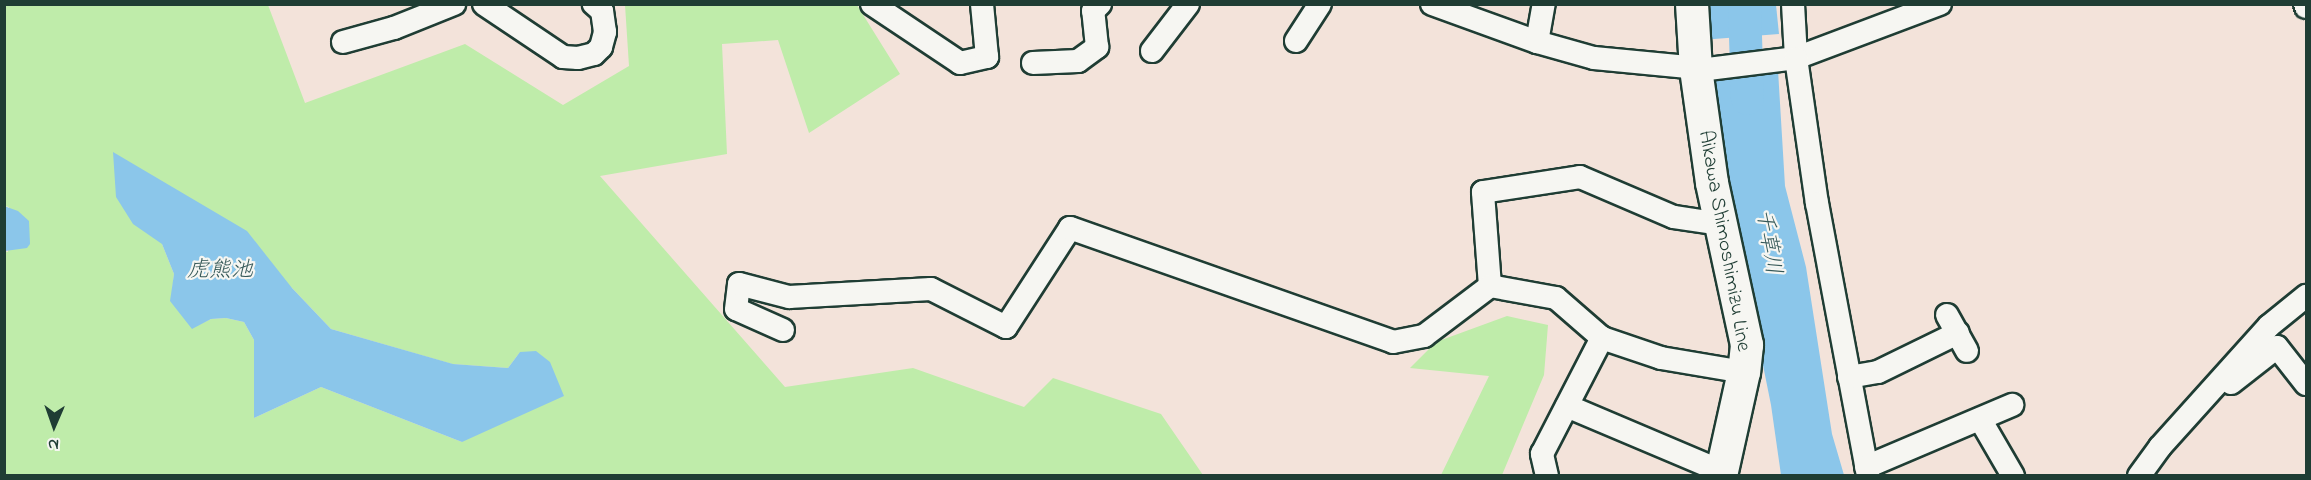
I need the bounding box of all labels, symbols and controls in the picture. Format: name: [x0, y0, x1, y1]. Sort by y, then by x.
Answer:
street label: Aikawa Shimoshimizu Line: [1692, 129, 1756, 353]
water label: 千草川: [1749, 207, 1785, 277]
water label: 虎熊池: [187, 259, 253, 285]
north arrow: [24, 396, 84, 456]
text: N: [48, 432, 59, 456]

